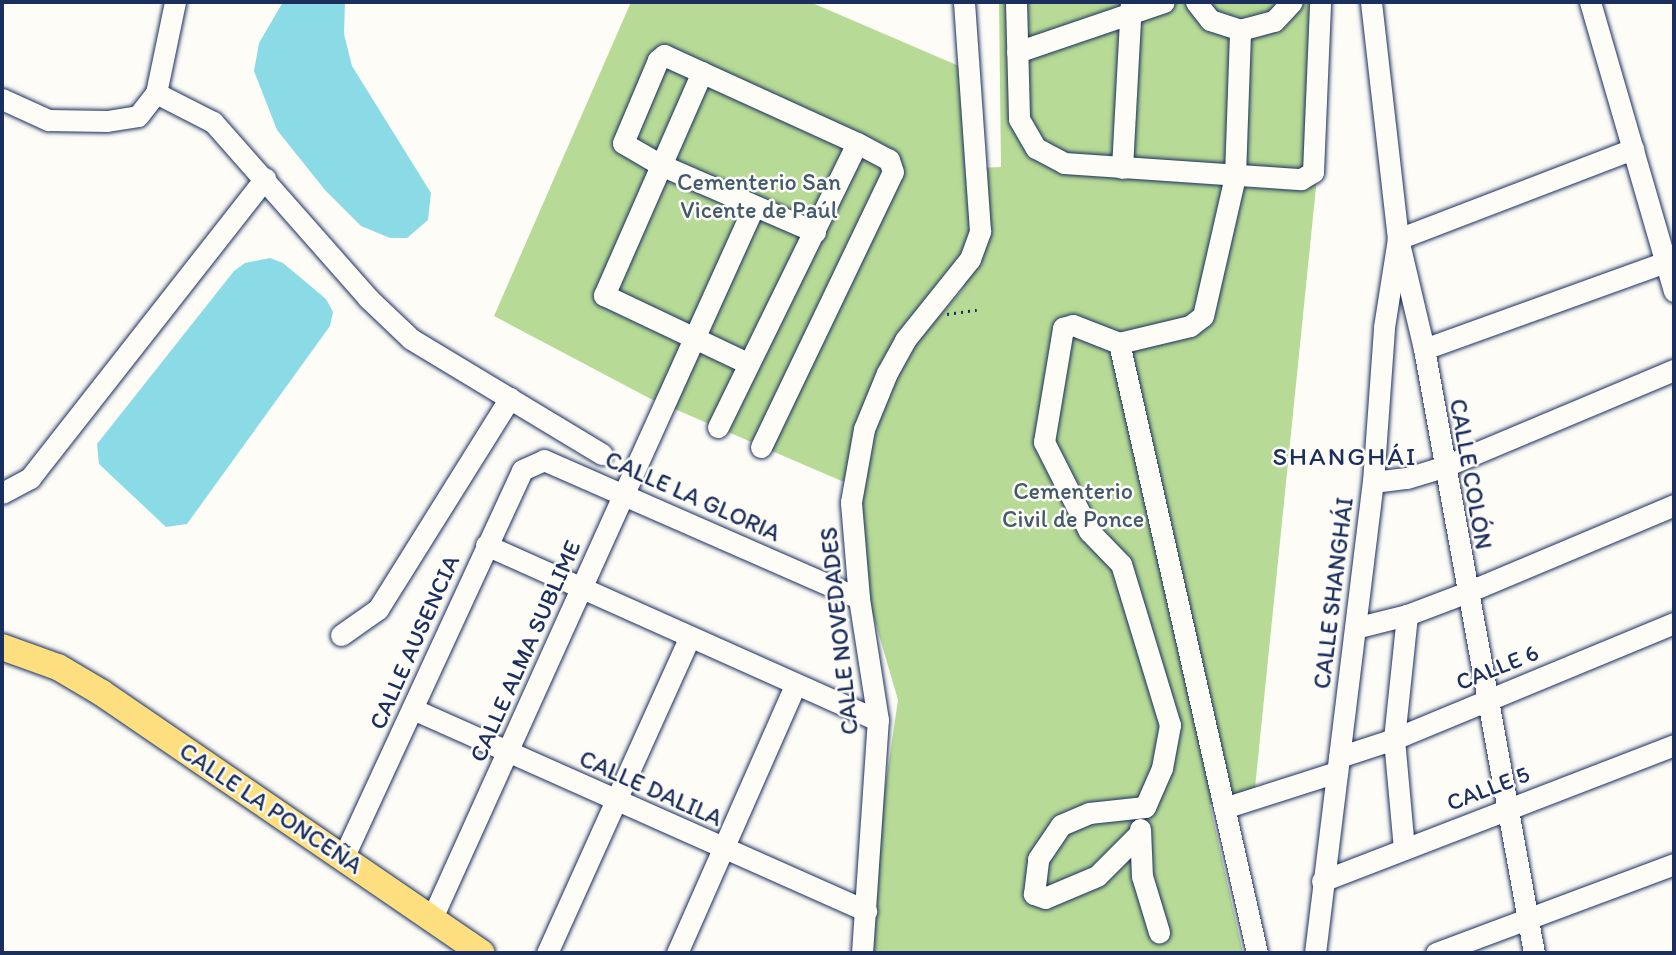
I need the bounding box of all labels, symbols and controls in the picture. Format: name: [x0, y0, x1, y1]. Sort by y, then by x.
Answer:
park label: Cementerio San Vicente de Paúl: [677, 168, 841, 224]
street label: CALLE COLÓN: [1444, 396, 1498, 552]
district label: SHANGHÁI: [1275, 441, 1415, 473]
street label: CALLE LA GLORIA: [601, 444, 785, 548]
park label: Cementerio Civil de Ponce: [1002, 477, 1144, 533]
street label: CALLE SHANGHÁI: [1307, 497, 1359, 689]
street label: CALLE NOVEDADES: [814, 526, 864, 736]
street label: CALLE ALMA SUBLIME: [464, 537, 586, 765]
street label: CALLE AUSENCIA: [363, 550, 465, 734]
street label: CALLE 6: [1451, 637, 1543, 697]
street label: CALLE LA PONCEÑA: [174, 736, 368, 880]
street label: CALLE DALILA: [576, 744, 726, 832]
street label: CALLE 5: [1442, 759, 1534, 817]

